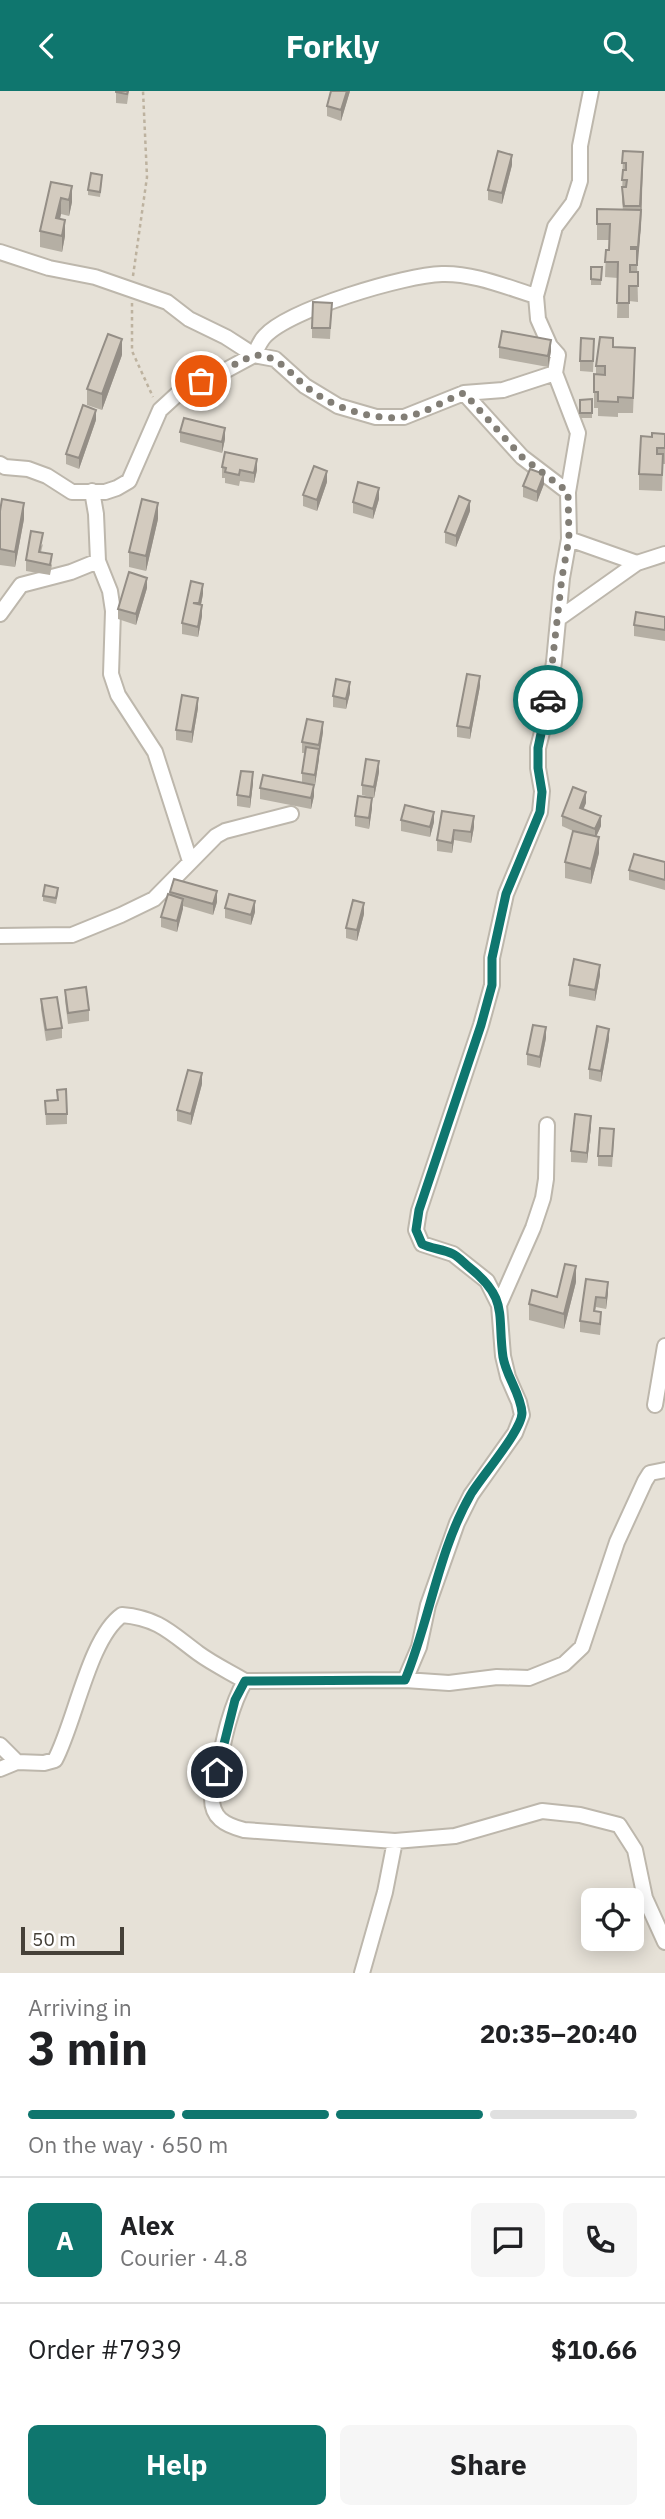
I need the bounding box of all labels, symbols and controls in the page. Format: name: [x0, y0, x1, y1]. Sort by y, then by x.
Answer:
text: Forkly: [286, 25, 379, 67]
icon: back: [28, 27, 66, 65]
icon: search: [599, 27, 637, 65]
pin: [171, 351, 231, 411]
icon: bag: [182, 362, 220, 400]
courier: [513, 665, 583, 735]
icon: car: [529, 681, 567, 719]
pin: [187, 1742, 247, 1802]
icon: home: [198, 1753, 236, 1791]
map controls: [581, 1888, 644, 1951]
button: locate: [581, 1888, 644, 1951]
scale bar: [21, 1924, 124, 1956]
text: 50 m: [32, 1927, 76, 1951]
text: Arriving in: [28, 1992, 132, 2022]
text: 20:35–20:40: [480, 2016, 637, 2050]
text: 3 min: [28, 2018, 148, 2078]
text: On the way · 650 m: [28, 2129, 228, 2159]
button: chat: [471, 2203, 545, 2277]
button: phone: [563, 2203, 637, 2277]
text: Alex: [120, 2208, 174, 2242]
text: A: [56, 2223, 74, 2257]
text: Courier · 4.8: [120, 2242, 248, 2272]
text: Order #7939: [28, 2332, 182, 2366]
text: $10.66: [551, 2332, 637, 2366]
button: Help: [28, 2425, 326, 2505]
button: Share: [340, 2425, 637, 2505]

